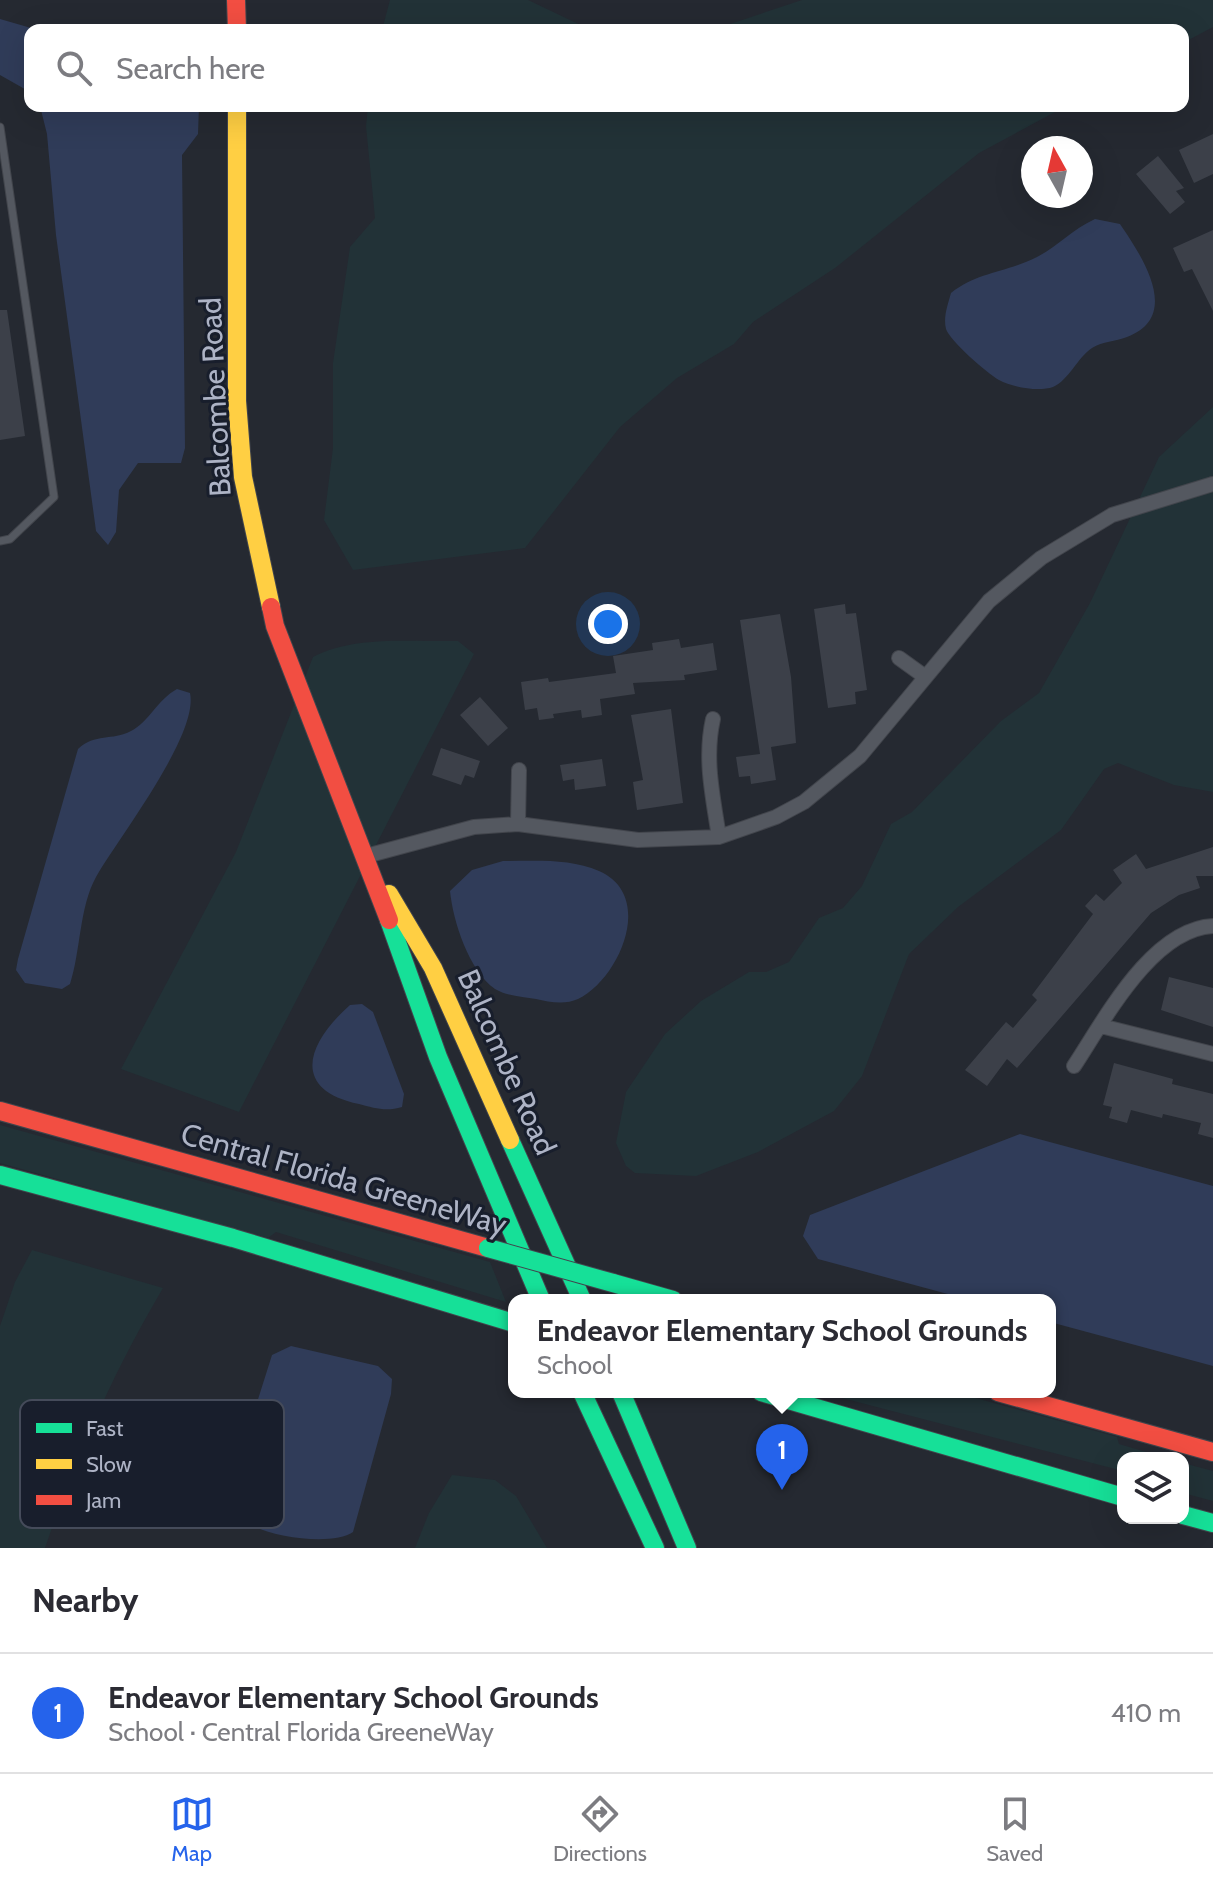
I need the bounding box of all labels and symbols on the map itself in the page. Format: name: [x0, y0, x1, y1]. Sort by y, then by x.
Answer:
north arrow: [1021, 136, 1093, 208]
street label: Balcombe Road: [191, 297, 239, 497]
your location: [588, 604, 628, 644]
street label: Balcombe Road: [450, 963, 564, 1161]
street label: Central Florida GreeneWay: [177, 1115, 511, 1243]
legend: [20, 1400, 284, 1528]
text: Fast: [86, 1415, 124, 1442]
pin: 1: [756, 1424, 808, 1490]
text: Slow: [86, 1451, 132, 1478]
text: Jam: [85, 1487, 121, 1514]

